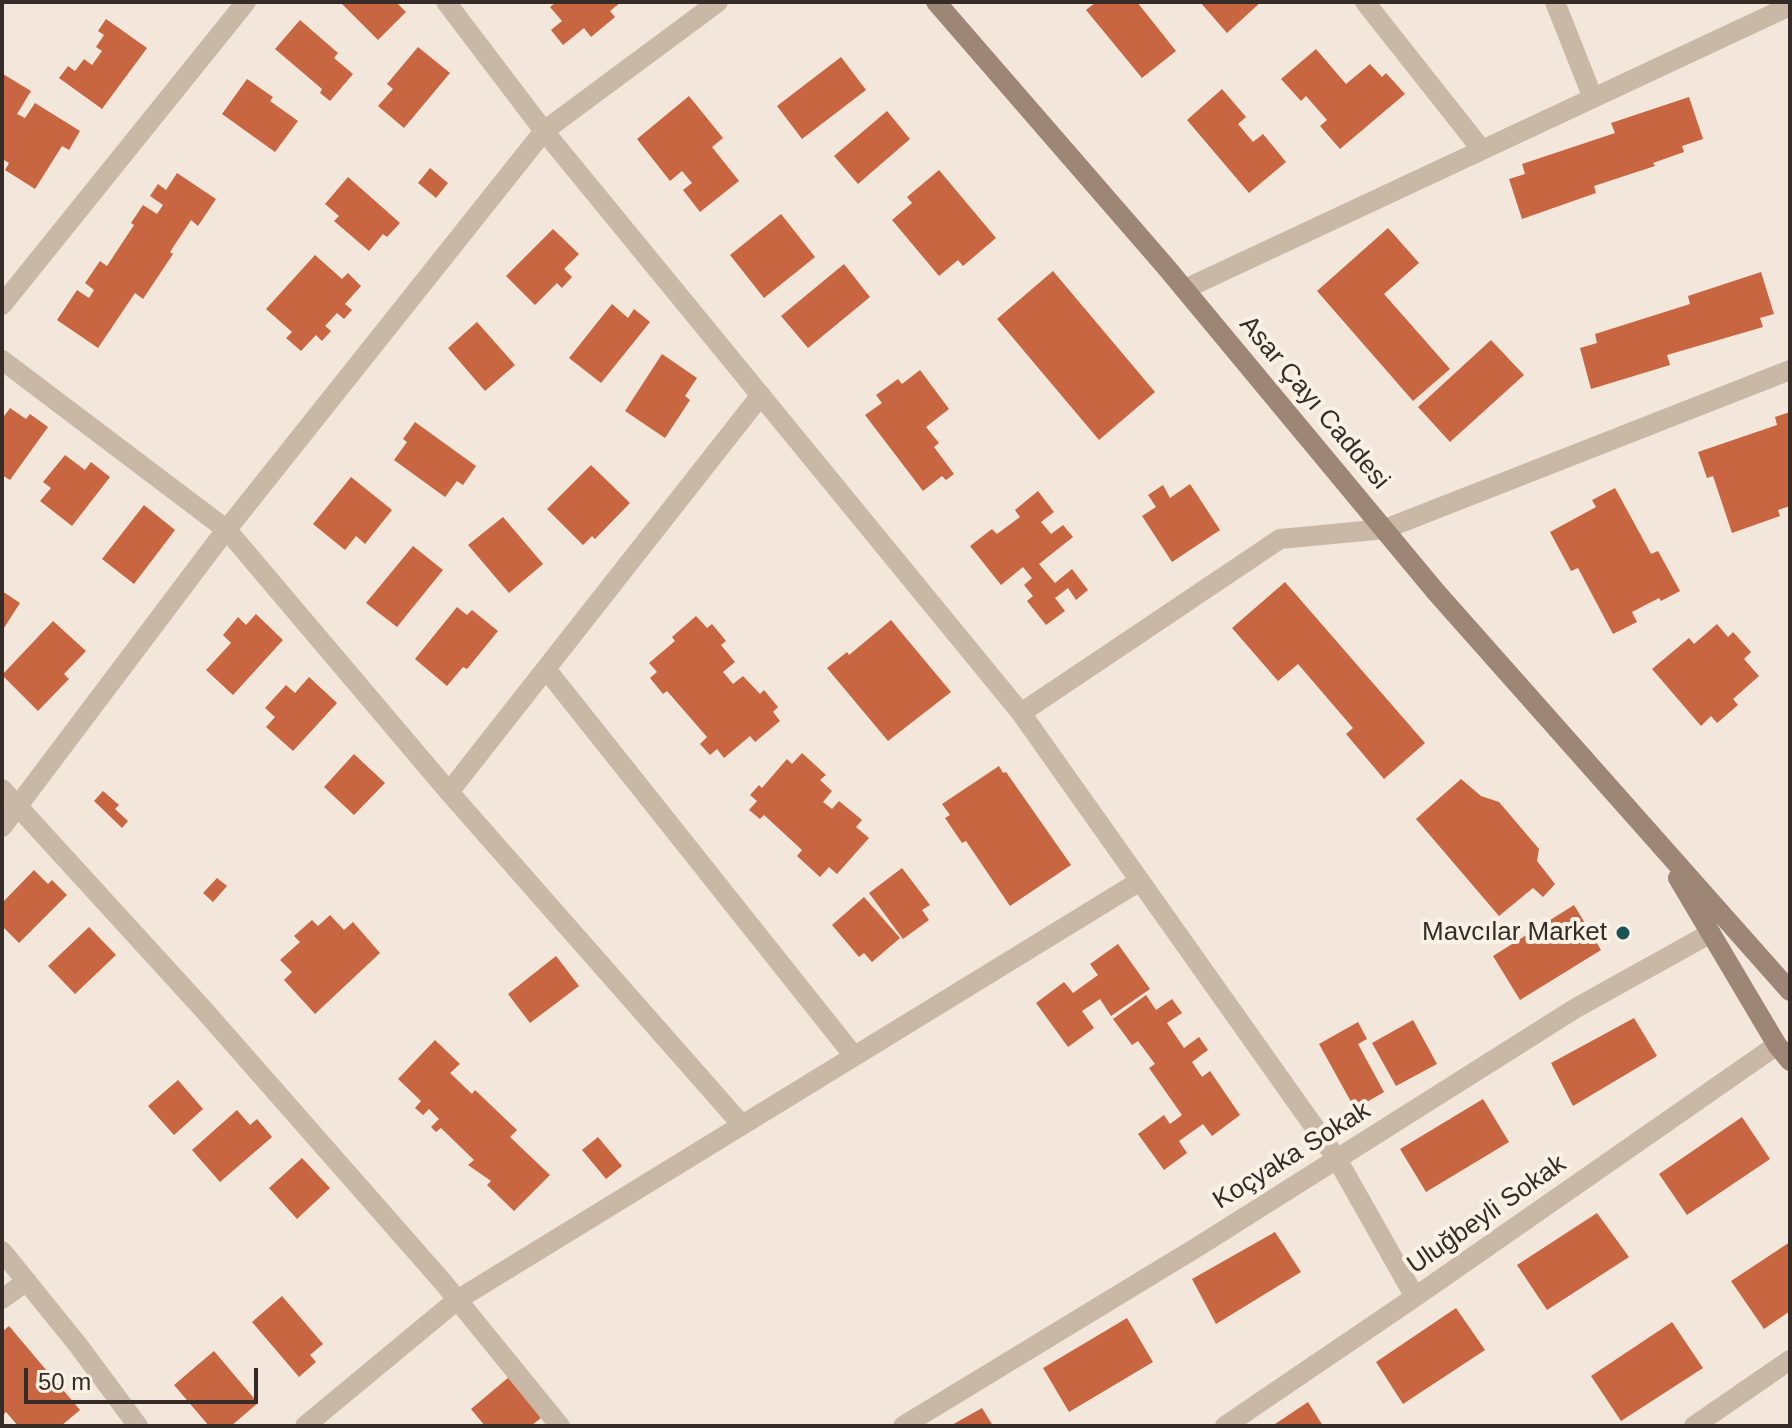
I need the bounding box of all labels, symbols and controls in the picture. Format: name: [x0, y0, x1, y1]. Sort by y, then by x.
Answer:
street label: Asar Çayı Caddesi: [1232, 310, 1396, 496]
place label: Mavcılar Market: [1422, 917, 1607, 949]
marker: Mavcılar Market: [1614, 924, 1632, 942]
street label: Koçyaka Sokak: [1208, 1095, 1376, 1217]
street label: Uluğbeyli Sokak: [1402, 1149, 1572, 1281]
scale bar: [28, 1352, 262, 1402]
text: 50 m: [38, 1368, 91, 1395]

